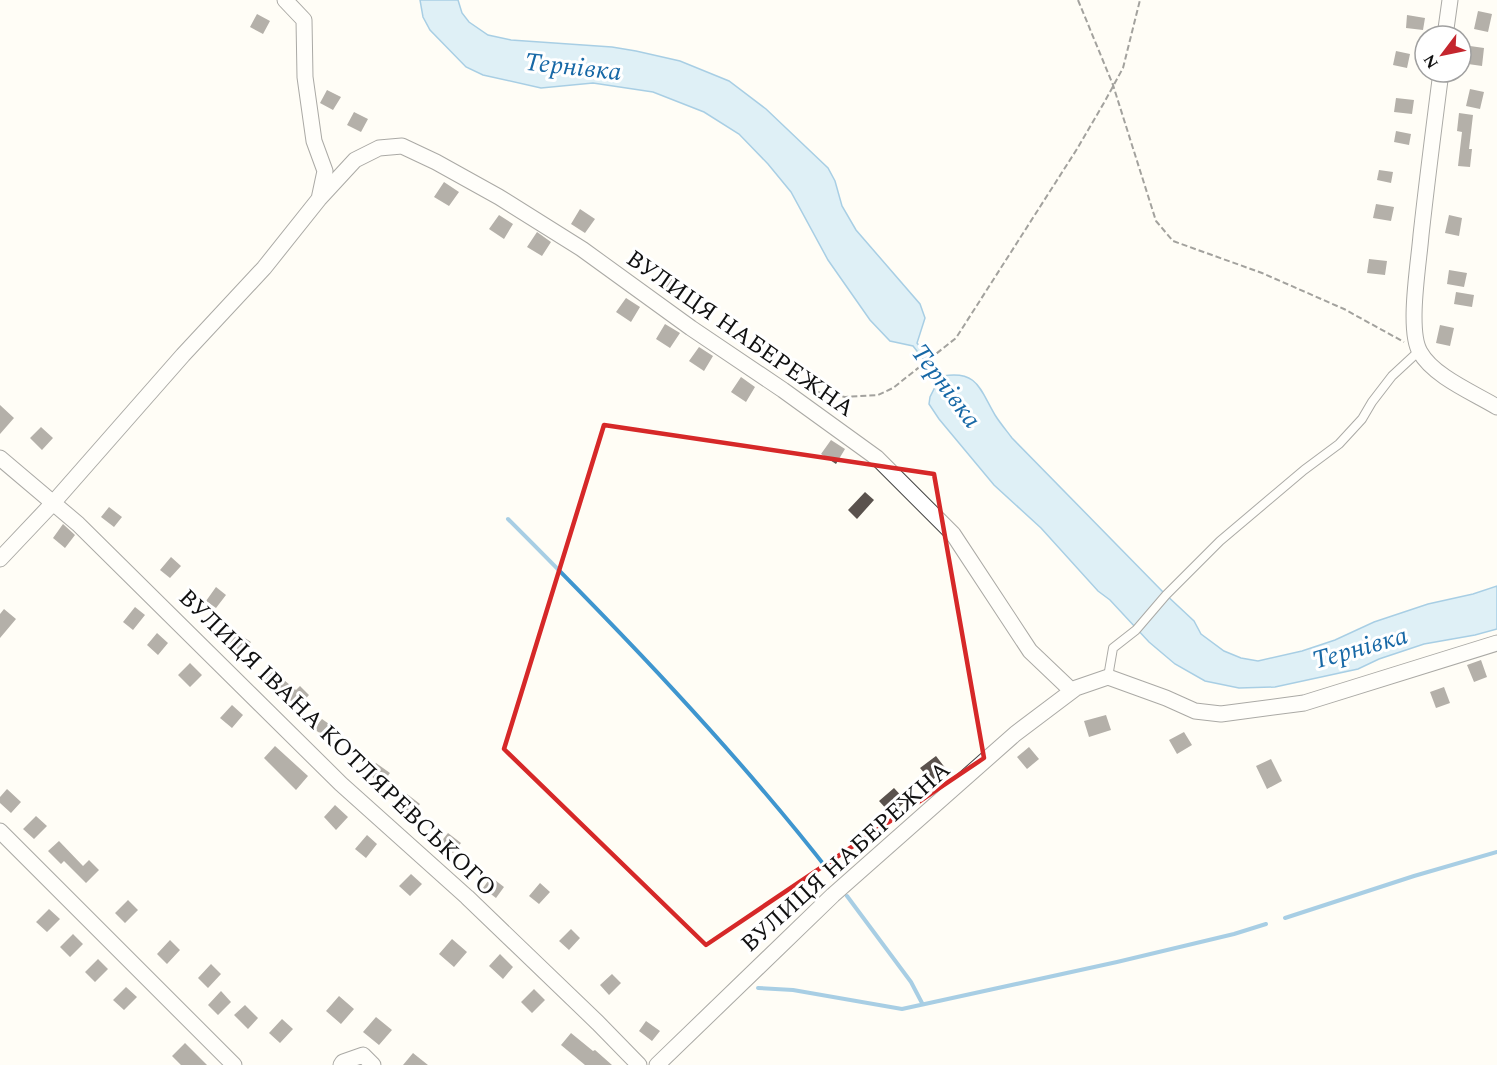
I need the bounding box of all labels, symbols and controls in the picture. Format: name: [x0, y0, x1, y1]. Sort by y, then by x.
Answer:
north arrow: [1413, 24, 1473, 84]
water label: Тернівка: [522, 42, 624, 92]
text: N: [1417, 50, 1445, 73]
street label: ВУЛИЦЯ НАБЕРЕЖНА: [618, 241, 862, 427]
water label: Тернівка: [901, 335, 991, 437]
street label: ВУЛИЦЯ ІВАНА КОТЛЯРЕВСЬКОГО: [170, 581, 504, 905]
water label: Тернівка: [1308, 615, 1412, 681]
street label: ВУЛИЦЯ НАБЕРЕЖНА: [733, 753, 959, 961]

